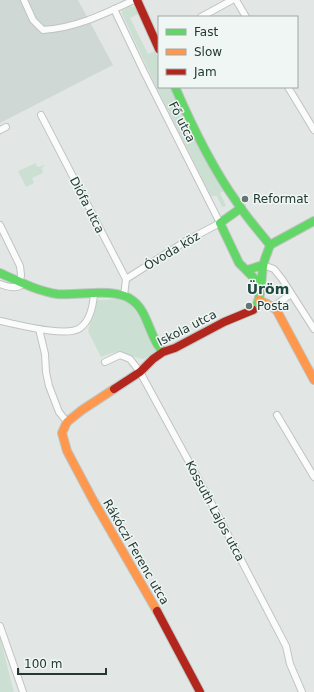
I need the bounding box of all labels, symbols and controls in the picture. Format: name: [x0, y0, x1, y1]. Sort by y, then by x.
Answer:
legend: [158, 16, 298, 88]
text: Fast: [194, 25, 218, 39]
text: Slow: [194, 45, 222, 59]
text: Jam: [193, 65, 217, 79]
street label: Fő utca: [166, 99, 198, 145]
street label: Diófa utca: [67, 174, 107, 236]
place label: Reformat: [253, 192, 309, 206]
marker: Reformat: [240, 194, 250, 204]
street label: Óvoda köz: [141, 228, 203, 273]
district label: Üröm: [247, 280, 289, 297]
place label: Posta: [257, 299, 289, 313]
marker: Posta: [244, 301, 254, 311]
street label: Iskola utca: [155, 307, 219, 349]
street label: Kossuth Lajos utca: [183, 458, 247, 564]
street label: Rákóczi Ferenc utca: [100, 497, 172, 607]
scale bar: [18, 650, 106, 676]
text: 100 m: [24, 657, 62, 671]

